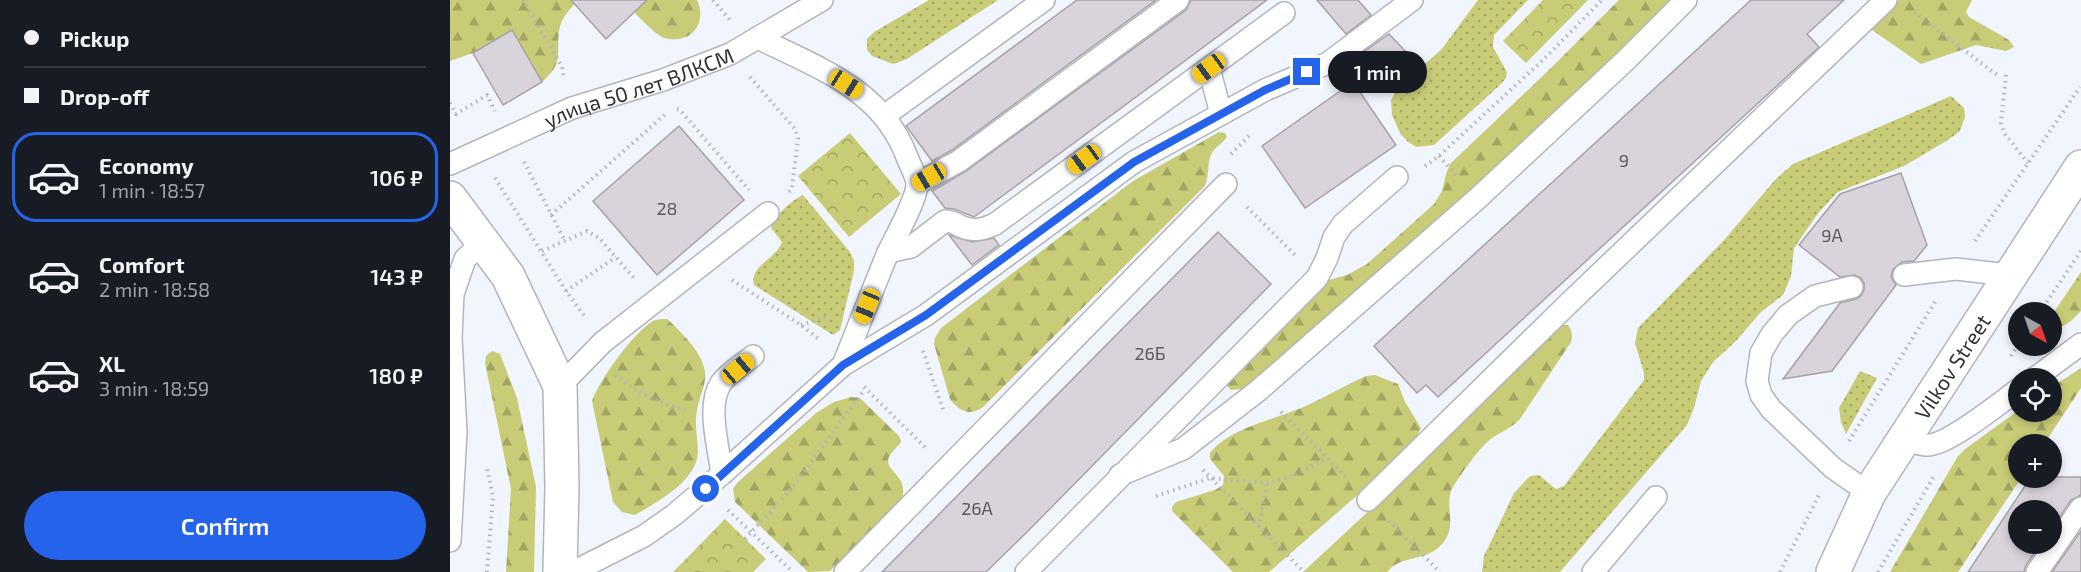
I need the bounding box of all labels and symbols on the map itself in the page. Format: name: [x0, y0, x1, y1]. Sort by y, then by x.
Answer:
street label: улица 50 лет ВЛКСМ: [540, 42, 737, 133]
car: [1189, 50, 1229, 86]
callout: 1 min: [1328, 51, 1427, 93]
route end: [1293, 58, 1320, 85]
car: [826, 67, 866, 101]
car: [1064, 141, 1104, 177]
house number: 9: [1619, 149, 1629, 171]
car: [909, 160, 949, 194]
house number: 28: [656, 197, 678, 219]
house number: 9А: [1821, 224, 1844, 246]
car: [852, 286, 882, 326]
north arrow: [2008, 302, 2062, 356]
street label: Vilkov Street: [1908, 309, 1995, 423]
house number: 26Б: [1134, 342, 1166, 364]
car: [718, 351, 758, 387]
route start: [692, 475, 719, 502]
house number: 26А: [961, 497, 994, 519]

